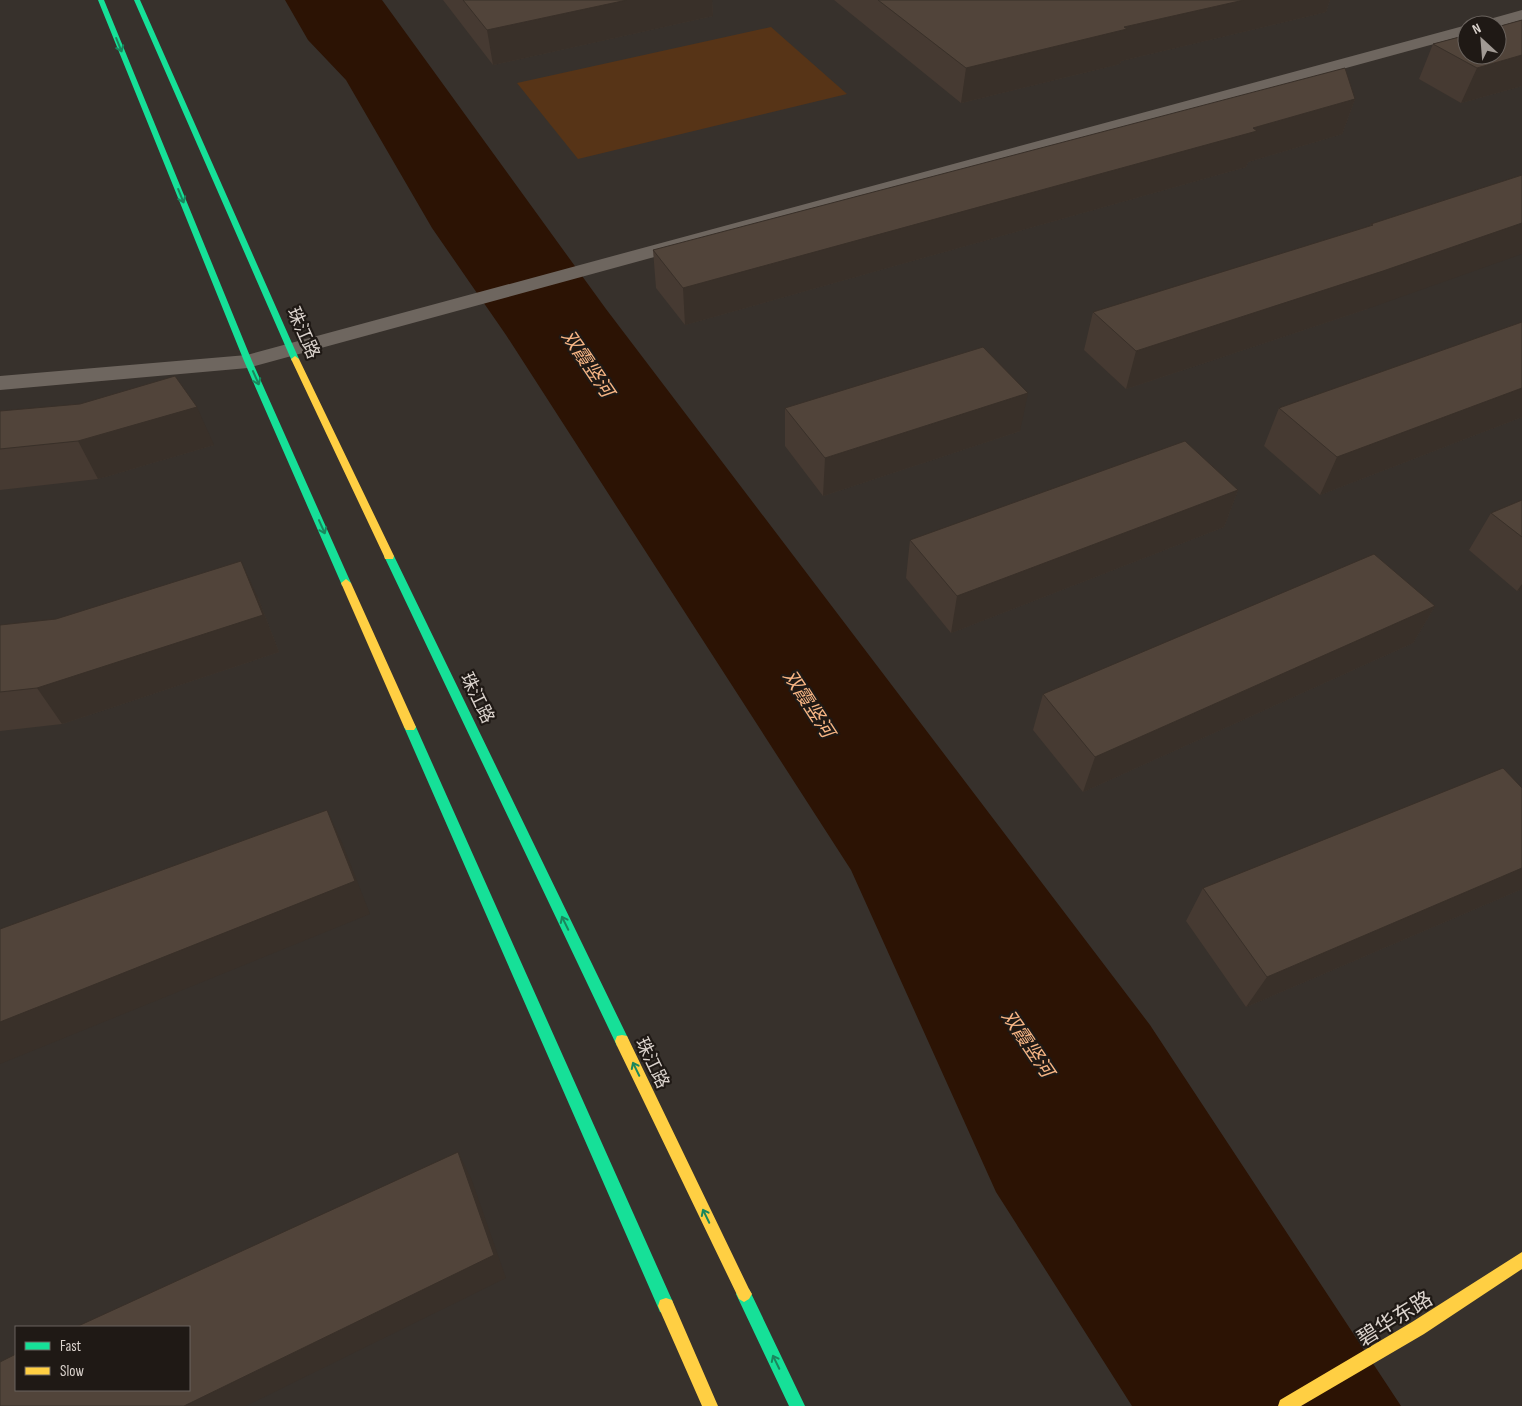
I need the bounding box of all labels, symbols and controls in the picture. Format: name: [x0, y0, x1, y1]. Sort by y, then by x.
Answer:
north arrow: [1457, 15, 1507, 65]
text: N: [1469, 19, 1484, 38]
one-way arrow: [115, 37, 125, 52]
one-way arrow: [177, 188, 186, 203]
street label: 珠江路: [282, 304, 324, 362]
water label: 双霞竖河: [556, 326, 620, 405]
one-way arrow: [251, 370, 261, 385]
one-way arrow: [317, 519, 327, 534]
water label: 双霞竖河: [778, 666, 841, 745]
street label: 珠江路: [456, 669, 498, 727]
one-way arrow: [560, 915, 570, 930]
water label: 双霞竖河: [996, 1006, 1060, 1085]
street label: 珠江路: [631, 1034, 673, 1092]
one-way arrow: [630, 1062, 640, 1077]
one-way arrow: [701, 1208, 711, 1223]
street label: 碧华东路: [1353, 1286, 1437, 1352]
legend: [15, 1326, 190, 1391]
text: Fast: [60, 1337, 82, 1356]
one-way arrow: [771, 1355, 780, 1370]
text: Slow: [60, 1362, 84, 1381]

